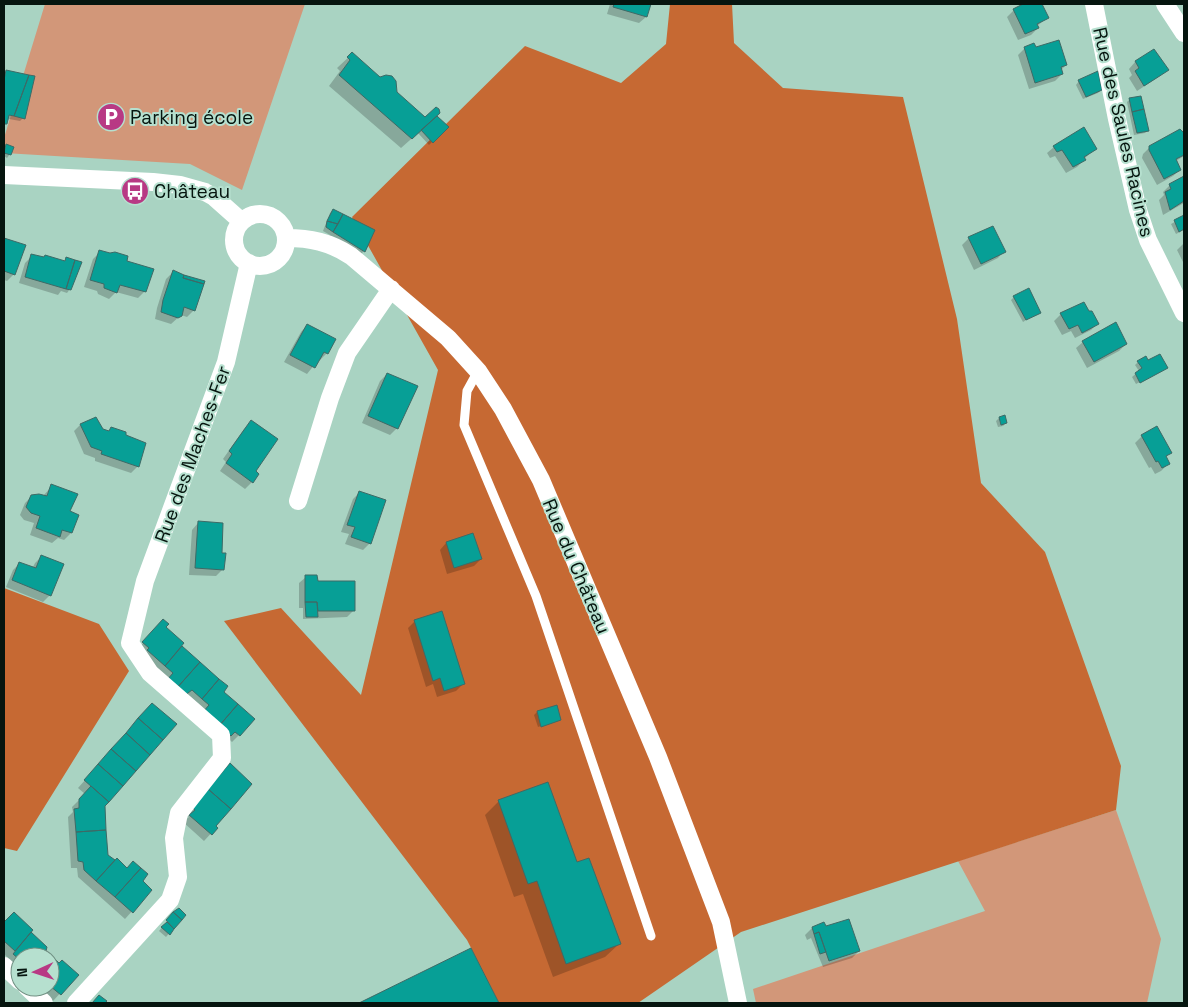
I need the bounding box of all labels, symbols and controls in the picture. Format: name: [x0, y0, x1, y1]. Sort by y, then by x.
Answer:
street label: Rue des Saules Racines: [1087, 25, 1160, 239]
parking icon: Parking école: [96, 102, 126, 132]
place label: Parking école: [130, 105, 253, 130]
bus stop icon: Château: [120, 176, 150, 206]
place label: Château: [154, 179, 230, 204]
street label: Rue des Maches-Fer: [149, 362, 236, 546]
street label: Rue du Château: [537, 495, 616, 638]
north arrow: [10, 947, 60, 997]
text: N: [13, 968, 31, 978]

